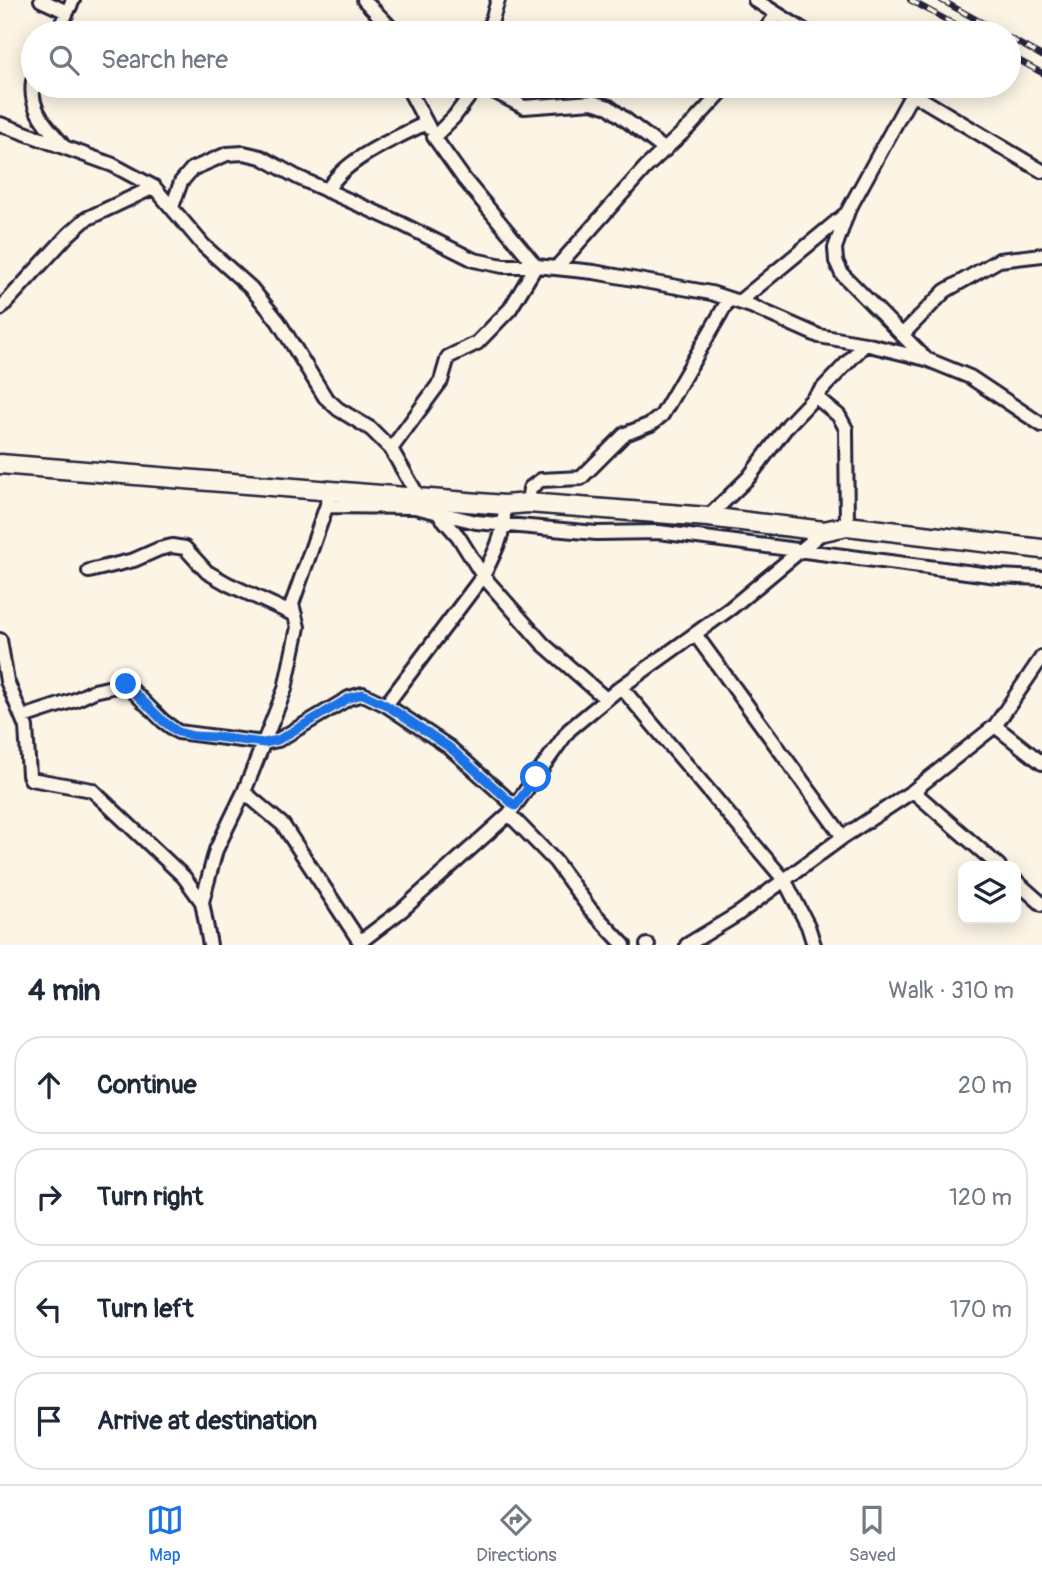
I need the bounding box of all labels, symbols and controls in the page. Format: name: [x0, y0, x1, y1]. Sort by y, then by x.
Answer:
search box: [21, 21, 1021, 98]
icon: search: [45, 41, 83, 79]
text: Search here: [101, 44, 228, 76]
route end: [110, 668, 141, 699]
route start: [520, 761, 551, 792]
map controls: [958, 861, 1021, 924]
button: layers: [958, 861, 1021, 924]
text: 4 min: [28, 972, 101, 1009]
text: Walk · 310 m: [888, 976, 1014, 1005]
icon: ahead: [30, 1066, 68, 1104]
text: Continue: [97, 1069, 197, 1101]
text: 20 m: [958, 1071, 1012, 1100]
icon: right: [30, 1178, 68, 1216]
text: Turn right: [97, 1181, 203, 1213]
text: 120 m: [949, 1183, 1012, 1212]
icon: left: [30, 1290, 68, 1328]
text: Turn left: [97, 1293, 193, 1325]
text: 170 m: [950, 1295, 1012, 1324]
icon: arrive: [30, 1402, 68, 1440]
text: Arrive at destination: [97, 1405, 317, 1437]
tab: Map: [146, 1501, 184, 1567]
tab: Directions: [476, 1501, 557, 1567]
tab: Saved: [849, 1501, 896, 1567]

